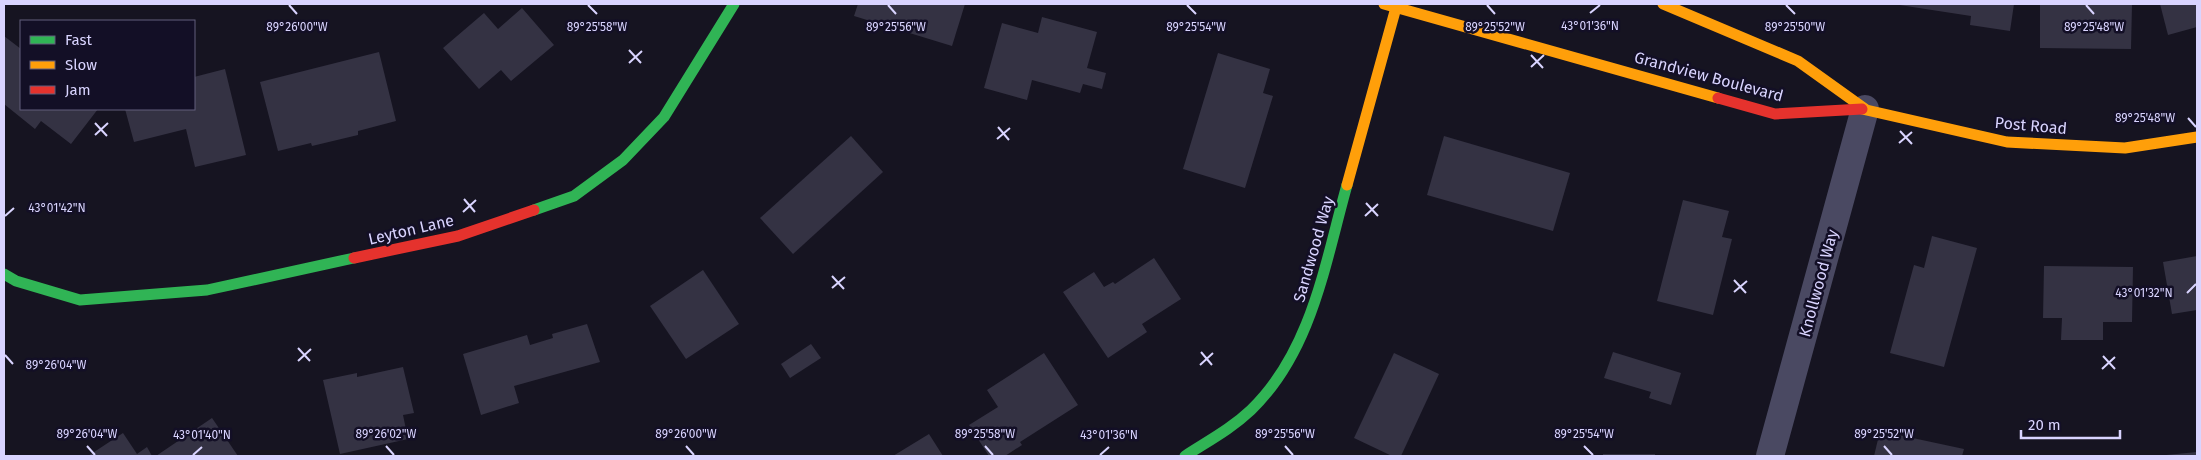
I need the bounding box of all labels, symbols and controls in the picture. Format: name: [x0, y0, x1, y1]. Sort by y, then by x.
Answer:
text: 43°01'36"N: [1561, 19, 1619, 33]
legend: [20, 20, 195, 110]
text: 89°26'00"W: [266, 20, 328, 34]
text: 89°25'58"W: [567, 20, 627, 34]
text: 89°25'56"W: [866, 20, 926, 34]
text: 89°25'54"W: [1166, 20, 1226, 34]
text: 89°25'52"W: [1465, 20, 1525, 34]
text: 89°25'50"W: [1765, 20, 1825, 34]
text: 89°25'48"W: [2064, 20, 2124, 34]
text: Fast: [65, 31, 92, 49]
street label: Grandview Boulevard: [1632, 47, 1785, 106]
text: Slow: [65, 56, 97, 74]
text: Jam: [65, 81, 91, 99]
text: 89°25'48"W: [2115, 111, 2175, 125]
street label: Post Road: [1994, 113, 2068, 138]
street label: Sandwood Way: [1289, 194, 1338, 304]
text: 43°01'42"N: [28, 201, 86, 215]
street label: Leyton Lane: [366, 210, 456, 249]
street label: Knollwood Way: [1795, 227, 1842, 339]
text: 43°01'32"N: [2115, 286, 2173, 300]
text: 89°26'04"W: [26, 358, 86, 372]
scale bar: [2021, 408, 2120, 440]
text: 20 m: [2028, 416, 2061, 434]
text: 89°26'04"W: [57, 427, 117, 441]
text: 89°26'02"W: [356, 427, 416, 441]
text: 89°26'00"W: [655, 427, 717, 441]
text: 89°25'58"W: [955, 427, 1015, 441]
text: 89°25'56"W: [1255, 427, 1315, 441]
text: 89°25'54"W: [1554, 427, 1614, 441]
text: 89°25'52"W: [1854, 427, 1914, 441]
text: 43°01'40"N: [173, 428, 231, 442]
text: 43°01'36"N: [1080, 428, 1138, 442]

